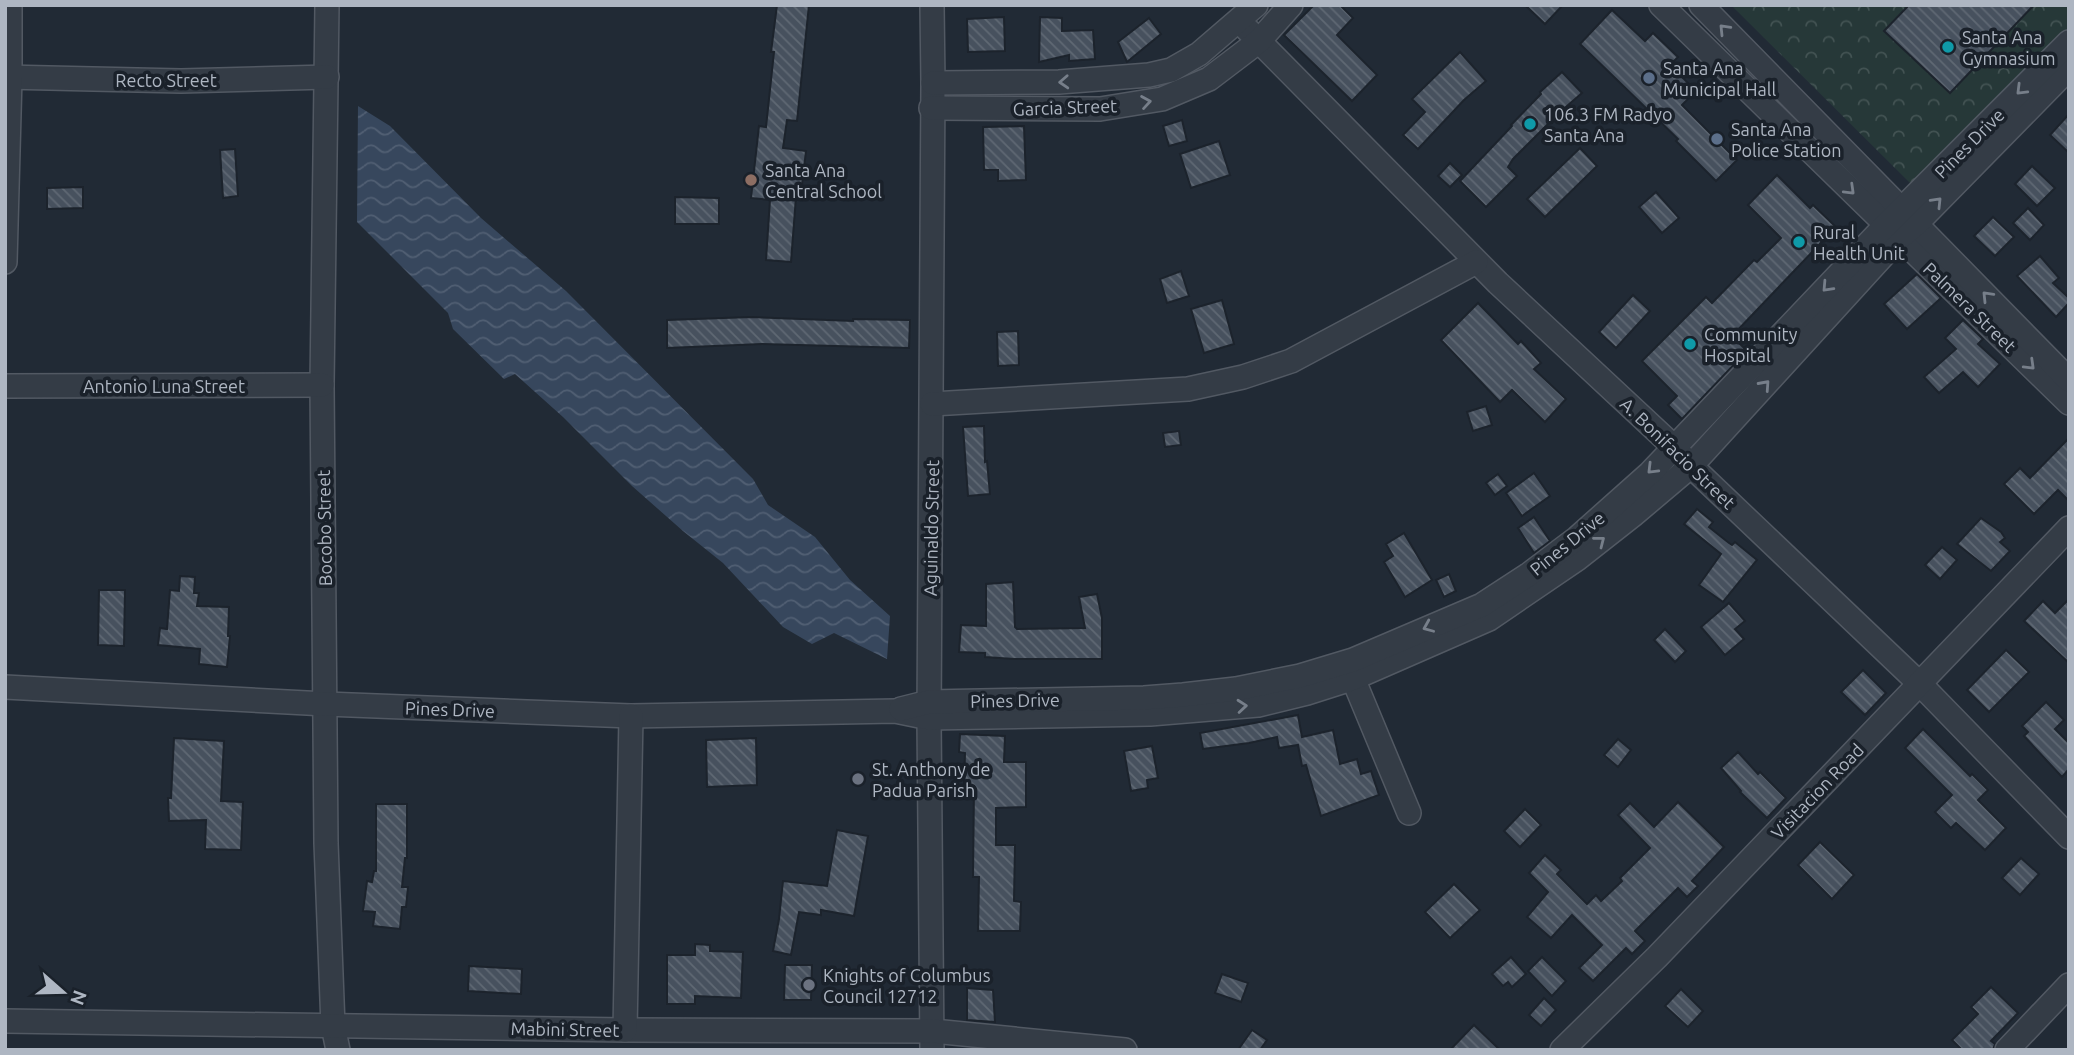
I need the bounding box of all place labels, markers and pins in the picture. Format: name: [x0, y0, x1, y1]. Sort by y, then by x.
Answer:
place label: Santa Ana Gymnasium: [1962, 27, 2056, 68]
marker: Santa Ana Gymnasium: [1940, 39, 1956, 55]
place label: Santa Ana Municipal Hall: [1663, 58, 1776, 99]
marker: Santa Ana Municipal Hall: [1641, 70, 1657, 86]
place label: 106.3 FM Radyo Santa Ana: [1544, 104, 1673, 145]
marker: 106.3 FM Radyo Santa Ana: [1522, 116, 1538, 132]
place label: Santa Ana Police Station: [1731, 119, 1842, 160]
marker: Santa Ana Police Station: [1709, 131, 1725, 147]
place label: Santa Ana Central School: [765, 160, 882, 201]
marker: Santa Ana Central School: [743, 172, 759, 188]
place label: Rural Health Unit: [1813, 222, 1905, 263]
marker: Rural Health Unit: [1791, 234, 1807, 250]
place label: Community Hospital: [1704, 324, 1798, 365]
marker: Community Hospital: [1682, 336, 1698, 352]
place label: St. Anthony de Padua Parish: [872, 759, 991, 800]
marker: St. Anthony de Padua Parish: [850, 771, 866, 787]
place label: Knights of Columbus Council 12712: [823, 965, 991, 1006]
marker: Knights of Columbus Council 12712: [801, 977, 817, 993]

